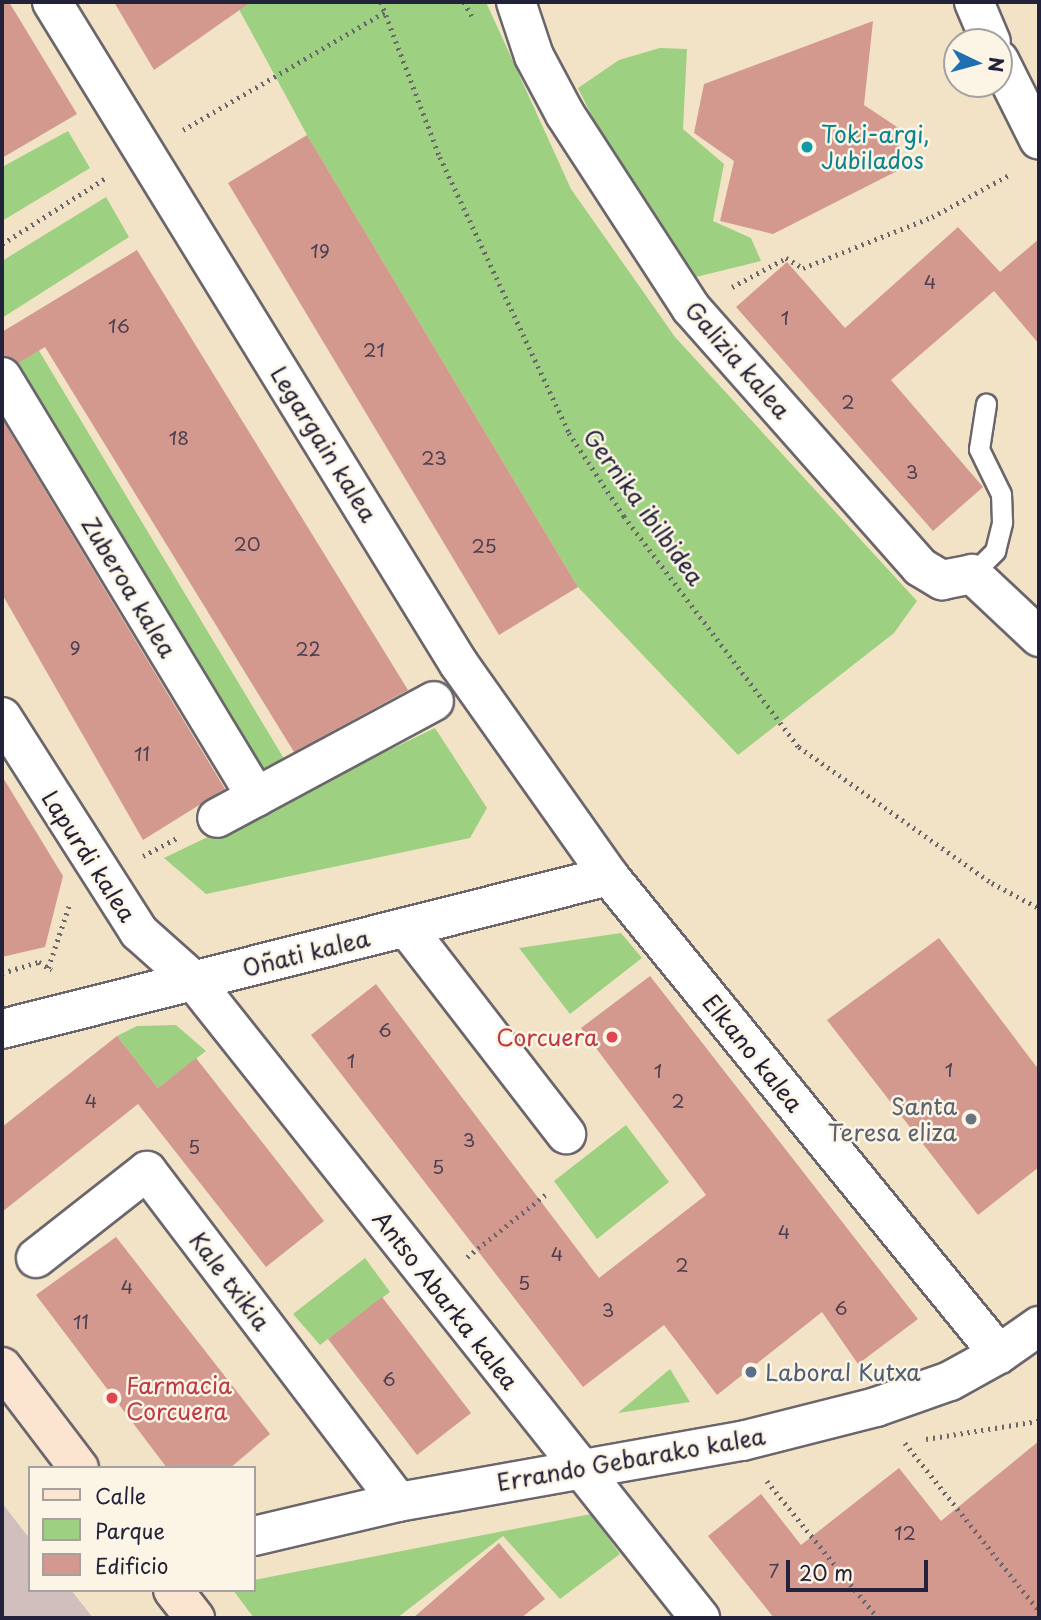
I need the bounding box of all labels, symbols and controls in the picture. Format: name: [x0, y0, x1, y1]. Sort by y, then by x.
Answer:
north arrow: [943, 28, 1013, 98]
text: N: [982, 56, 1012, 73]
place label: Toki-argi, Jubilados: [821, 120, 930, 174]
marker: Toki-argi, Jubilados: [799, 139, 815, 155]
house number: 19: [310, 240, 330, 262]
house number: 4: [924, 271, 936, 293]
street label: Galizia kalea: [680, 296, 796, 424]
house number: 1: [781, 307, 789, 329]
house number: 16: [108, 315, 130, 337]
house number: 21: [363, 339, 385, 361]
street label: Legargain kalea: [265, 361, 383, 527]
house number: 2: [841, 391, 855, 413]
street label: Gernika ibilbidea: [577, 422, 711, 592]
house number: 18: [169, 427, 189, 449]
house number: 23: [421, 447, 447, 469]
house number: 3: [906, 461, 918, 483]
street label: Zuberoa kalea: [76, 512, 182, 662]
house number: 20: [233, 533, 261, 555]
house number: 25: [471, 535, 497, 557]
house number: 9: [69, 637, 81, 659]
house number: 22: [295, 638, 321, 660]
house number: 11: [134, 743, 150, 765]
street label: Lapurdi kalea: [36, 785, 142, 927]
street label: Oñati kalea: [239, 924, 373, 982]
street label: Elkano kalea: [697, 989, 809, 1117]
house number: 6: [378, 1019, 392, 1041]
place label: Corcuera: [496, 1023, 598, 1051]
marker: Corcuera: [604, 1029, 620, 1045]
house number: 1: [347, 1050, 355, 1072]
house number: 1: [945, 1059, 953, 1081]
house number: 1: [654, 1060, 662, 1082]
house number: 4: [85, 1090, 97, 1112]
house number: 2: [671, 1090, 685, 1112]
place label: Santa Teresa eliza: [827, 1092, 957, 1146]
marker: Santa Teresa eliza: [963, 1111, 979, 1127]
house number: 3: [463, 1129, 475, 1151]
house number: 5: [188, 1136, 200, 1158]
house number: 5: [432, 1156, 444, 1178]
street label: Antso Abarka kalea: [366, 1203, 526, 1397]
house number: 4: [778, 1221, 790, 1243]
street label: Kale txikia: [184, 1226, 276, 1336]
house number: 4: [551, 1243, 563, 1265]
house number: 2: [675, 1254, 689, 1276]
house number: 5: [518, 1272, 530, 1294]
house number: 4: [121, 1276, 133, 1298]
house number: 6: [834, 1297, 848, 1319]
house number: 3: [602, 1299, 614, 1321]
house number: 11: [73, 1311, 89, 1333]
place label: Laboral Kutxa: [765, 1358, 921, 1386]
marker: Laboral Kutxa: [743, 1364, 759, 1380]
house number: 6: [382, 1368, 396, 1390]
place label: Farmacia Corcuera: [126, 1371, 232, 1425]
marker: Farmacia Corcuera: [104, 1390, 120, 1406]
street label: Errando Gebarako kalea: [494, 1422, 768, 1496]
legend: [28, 1466, 256, 1592]
text: Calle: [95, 1479, 146, 1511]
text: Parque: [95, 1514, 165, 1546]
house number: 12: [894, 1522, 916, 1544]
scale bar: [789, 1546, 931, 1590]
text: Edificio: [95, 1549, 168, 1581]
text: 20 m: [799, 1556, 853, 1588]
house number: 7: [769, 1560, 779, 1582]

